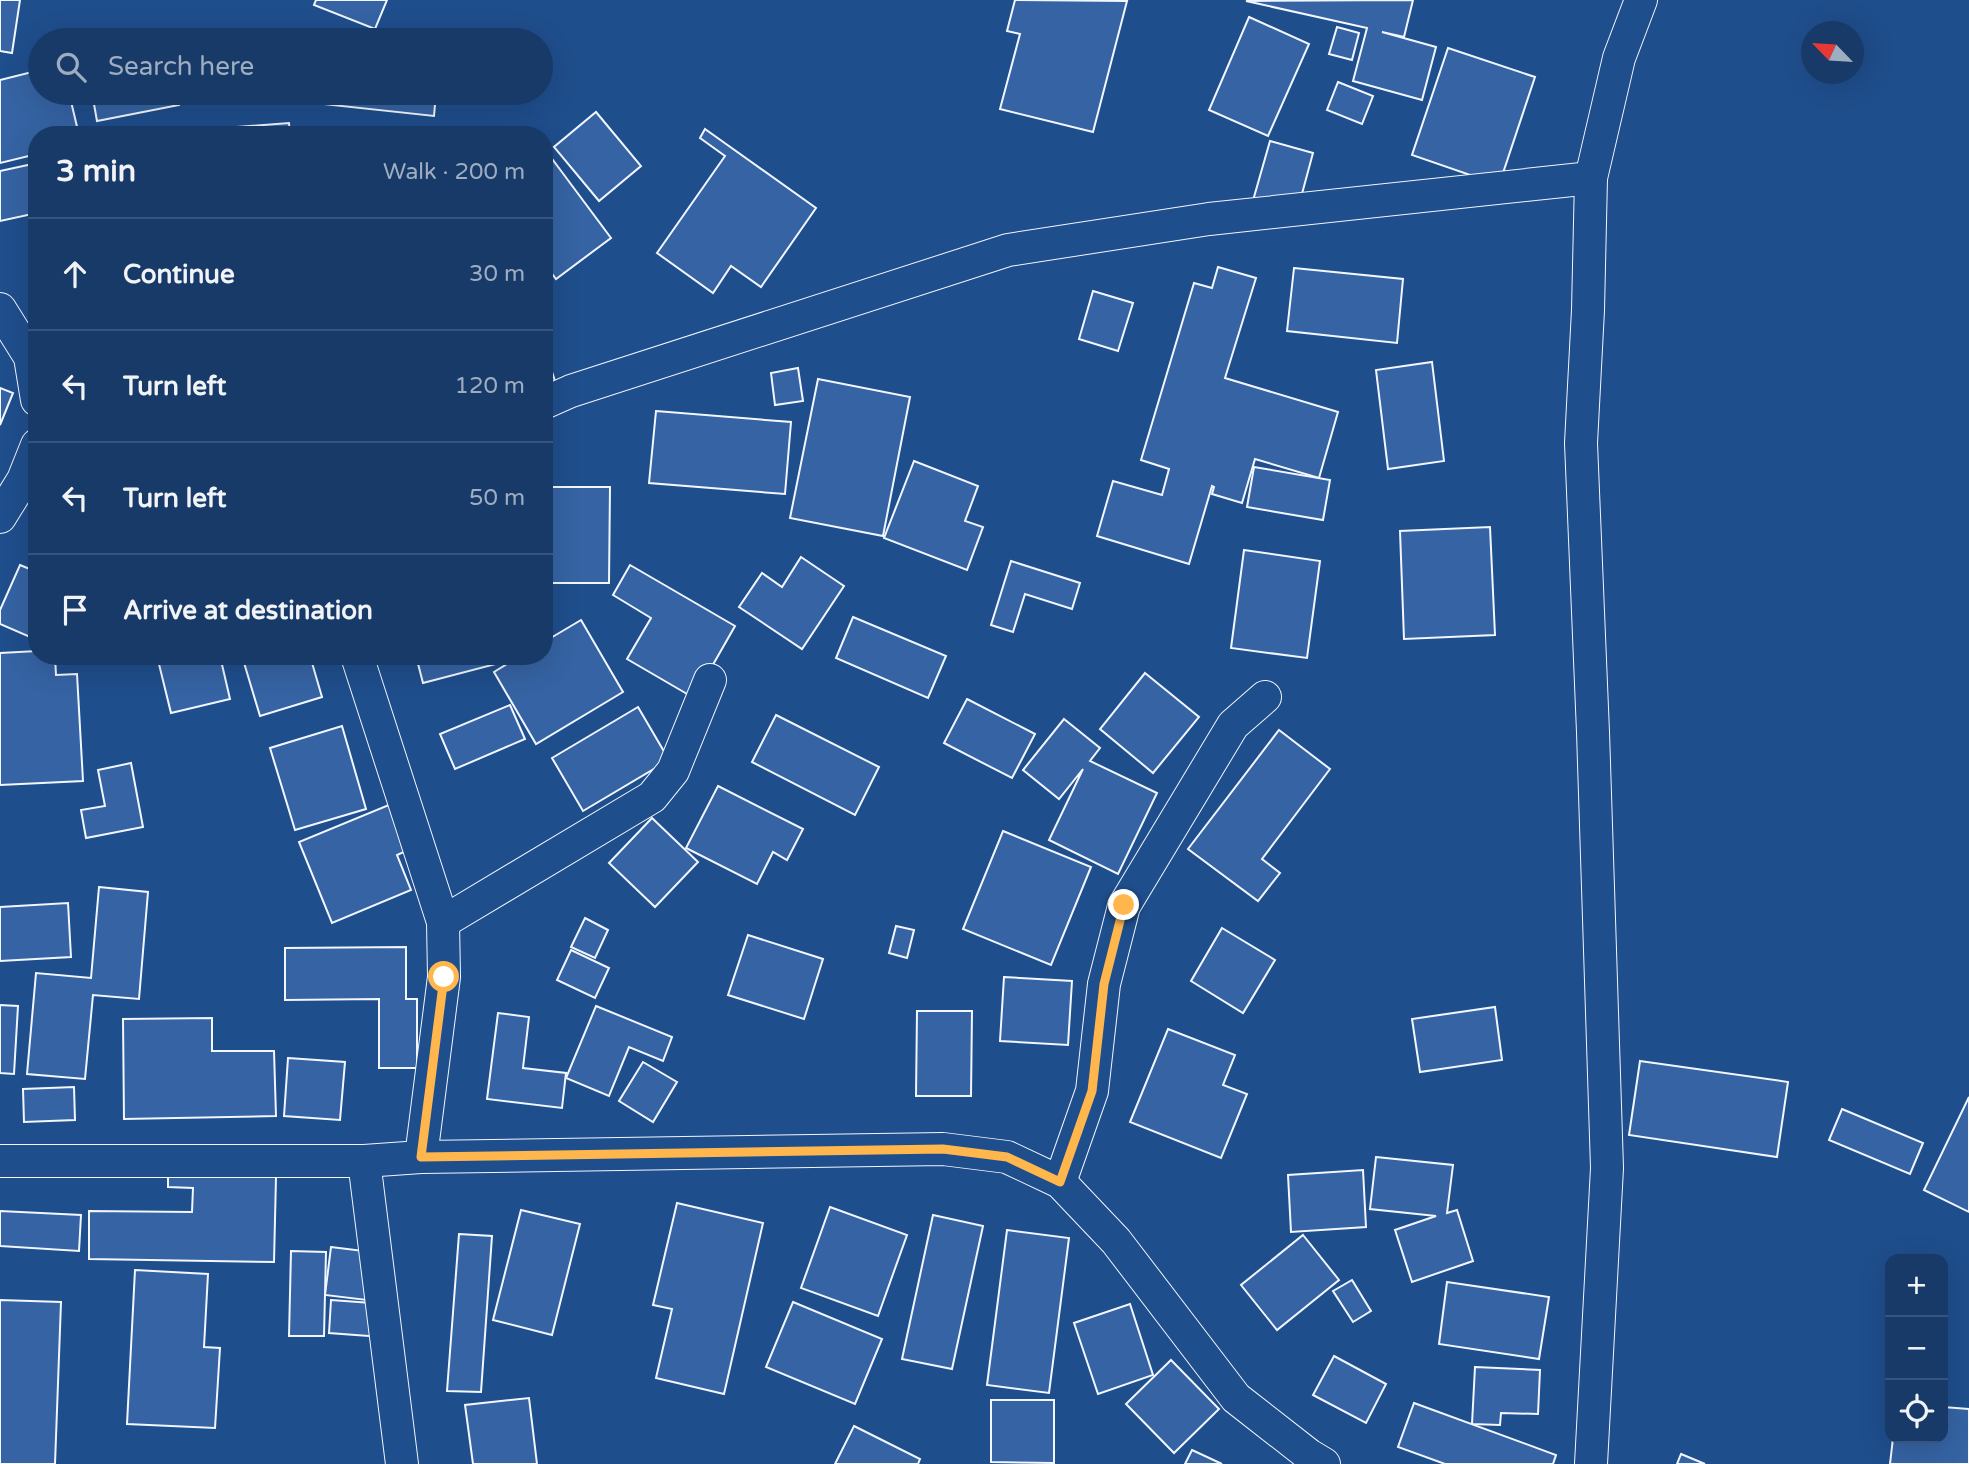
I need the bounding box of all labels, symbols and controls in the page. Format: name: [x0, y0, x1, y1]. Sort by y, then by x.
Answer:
north arrow: [1801, 21, 1864, 84]
search box: [28, 28, 553, 105]
icon: search: [52, 48, 90, 86]
text: Search here: [108, 51, 254, 82]
text: 3 min: [56, 153, 136, 190]
text: Walk · 200 m: [383, 158, 525, 186]
icon: ahead: [56, 255, 94, 293]
text: Continue: [123, 259, 235, 290]
text: 30 m: [469, 260, 525, 288]
icon: left: [56, 367, 94, 405]
text: Turn left: [123, 371, 226, 402]
text: 120 m: [455, 372, 525, 400]
icon: left: [56, 479, 94, 517]
text: Turn left: [123, 483, 226, 514]
text: 50 m: [469, 484, 525, 512]
icon: arrive: [56, 591, 94, 629]
text: Arrive at destination: [123, 595, 373, 626]
route end: [1108, 889, 1139, 920]
route start: [428, 961, 459, 992]
map controls: [1885, 1254, 1948, 1443]
button: +: [1885, 1254, 1948, 1317]
button: −: [1885, 1317, 1948, 1380]
button: locate: [1885, 1380, 1948, 1443]

